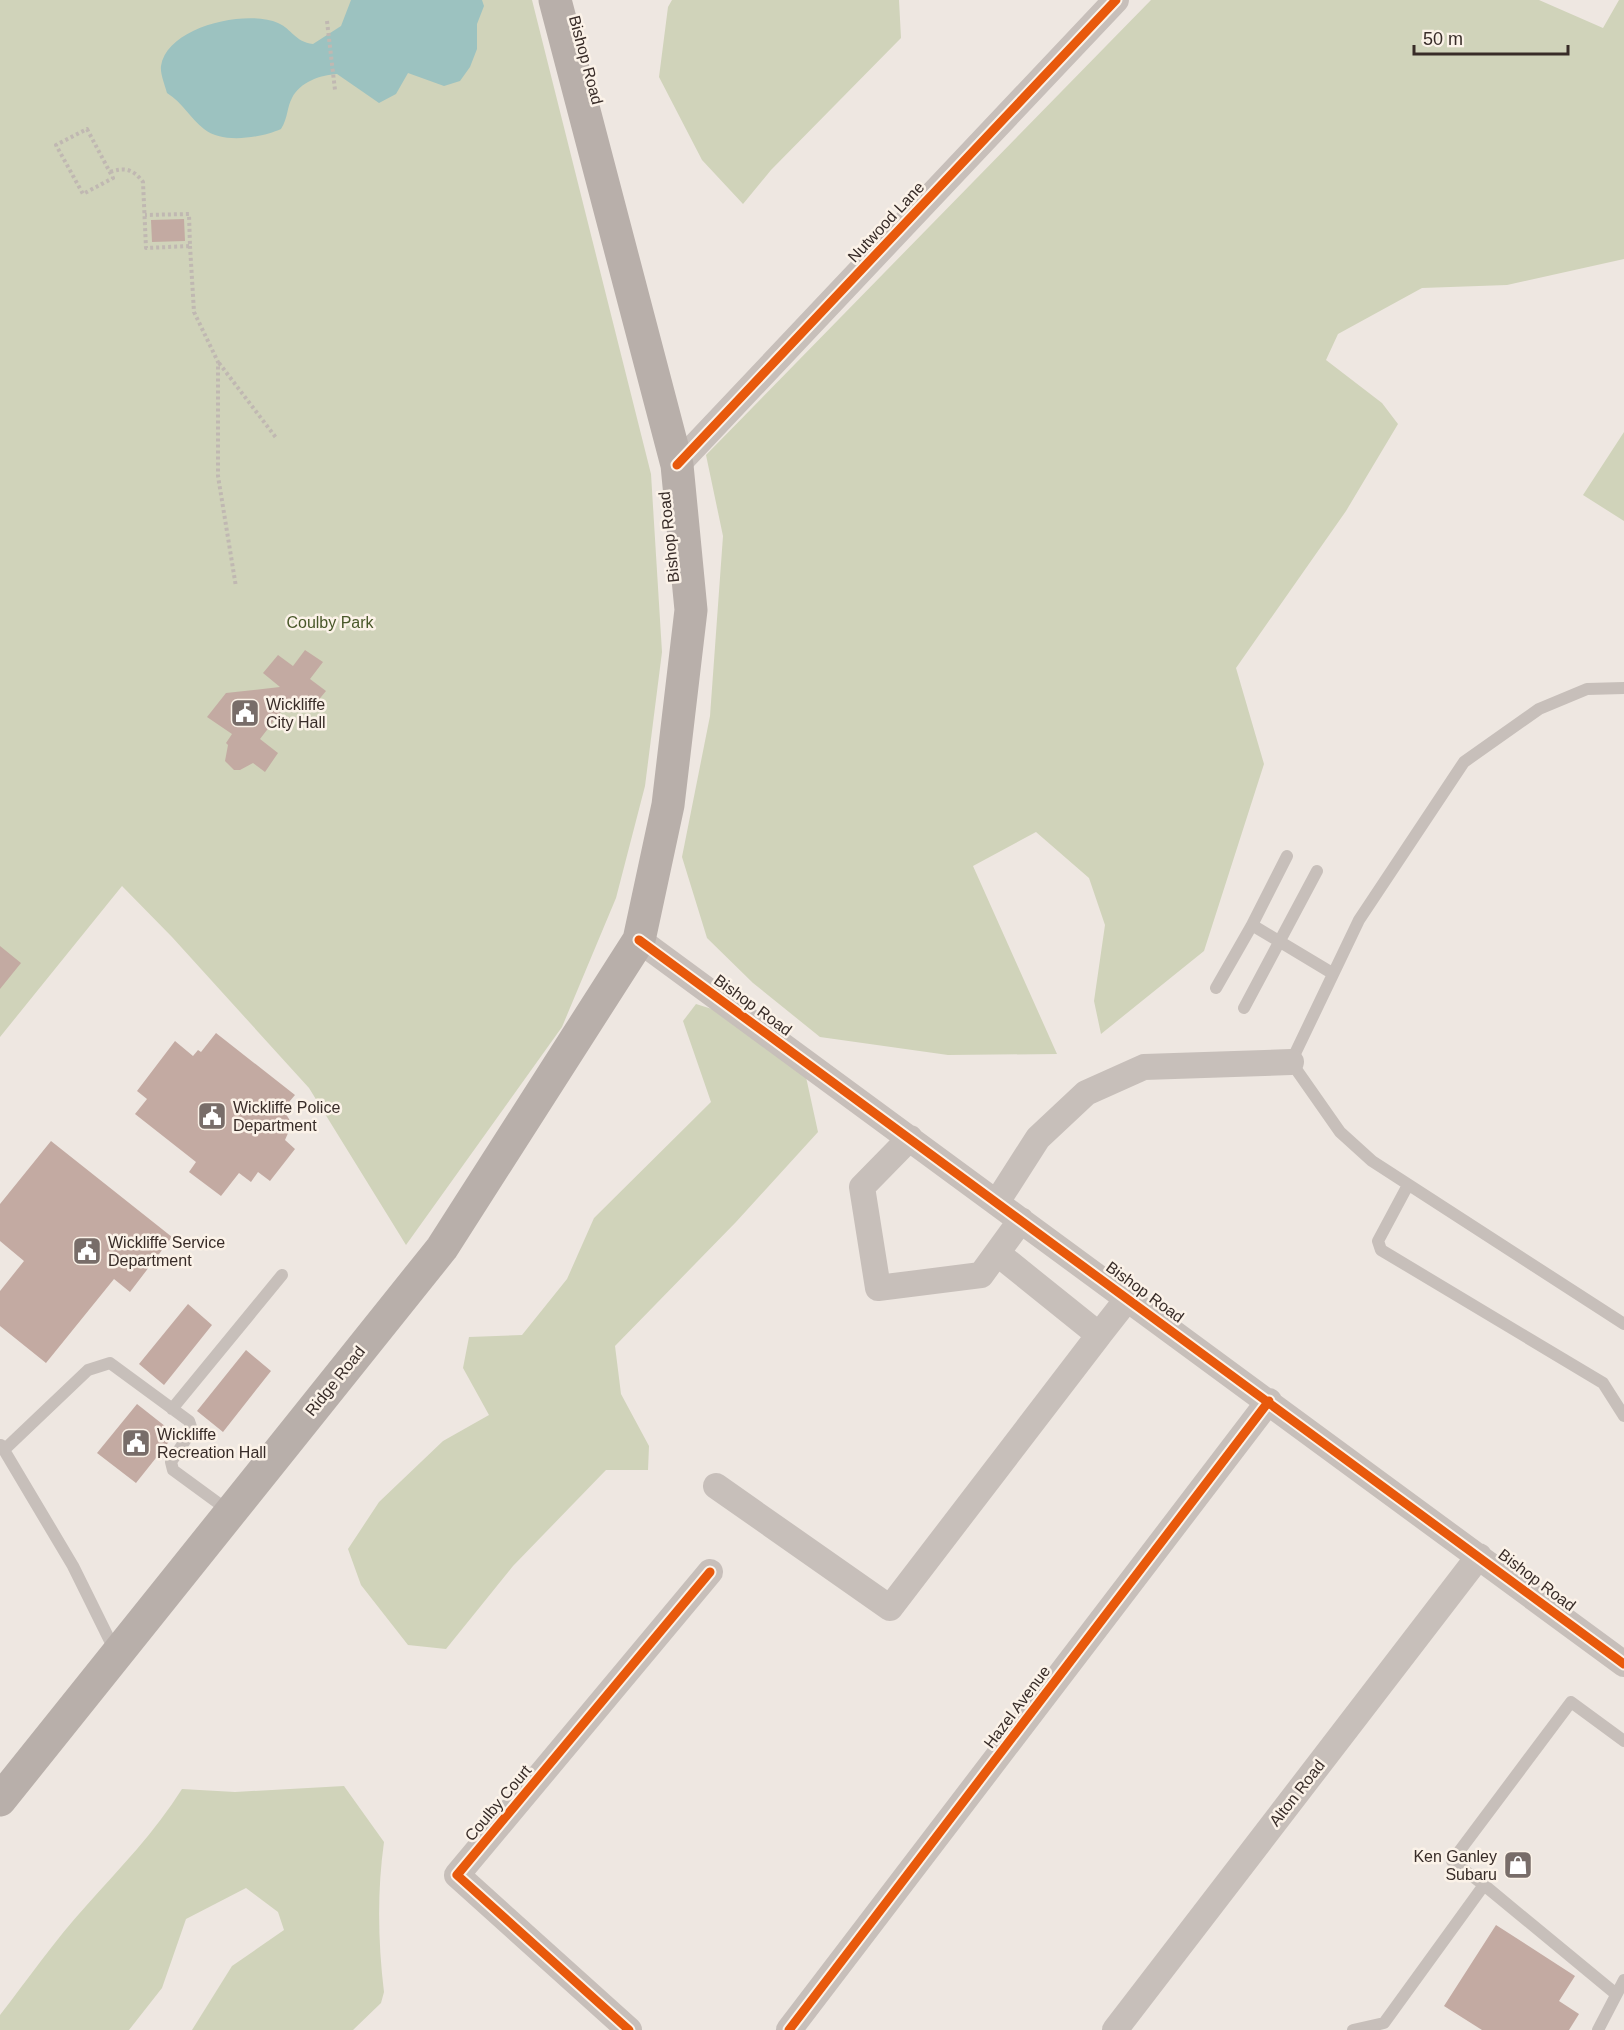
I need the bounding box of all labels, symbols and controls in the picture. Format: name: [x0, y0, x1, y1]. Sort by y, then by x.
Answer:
street label: Bishop Road: [566, 14, 606, 106]
scale bar: [1414, 18, 1568, 56]
text: 50 m: [1423, 29, 1463, 49]
street label: Nutwood Lane: [845, 178, 927, 266]
street label: Bishop Road: [656, 491, 682, 583]
park label: Coulby Park: [286, 614, 375, 631]
place label: Wickliffe City Hall: [266, 696, 326, 731]
public building icon: Wickliffe City Hall: [229, 697, 261, 729]
street label: Bishop Road: [711, 971, 795, 1039]
place label: Wickliffe Police Department: [233, 1099, 340, 1134]
public building icon: Wickliffe Police Department: [196, 1100, 228, 1132]
place label: Wickliffe Service Department: [108, 1234, 225, 1269]
public building icon: Wickliffe Service Department: [71, 1235, 103, 1267]
street label: Bishop Road: [1103, 1258, 1187, 1326]
street label: Ridge Road: [302, 1343, 368, 1419]
place label: Wickliffe Recreation Hall: [157, 1426, 266, 1461]
public building icon: Wickliffe Recreation Hall: [120, 1427, 152, 1459]
street label: Bishop Road: [1495, 1546, 1579, 1614]
street label: Hazel Avenue: [981, 1662, 1053, 1751]
street label: Alton Road: [1266, 1757, 1328, 1829]
street label: Coulby Court: [461, 1761, 535, 1844]
place label: Ken Ganley Subaru: [1413, 1848, 1497, 1883]
shop icon: Ken Ganley Subaru: [1502, 1849, 1534, 1881]

